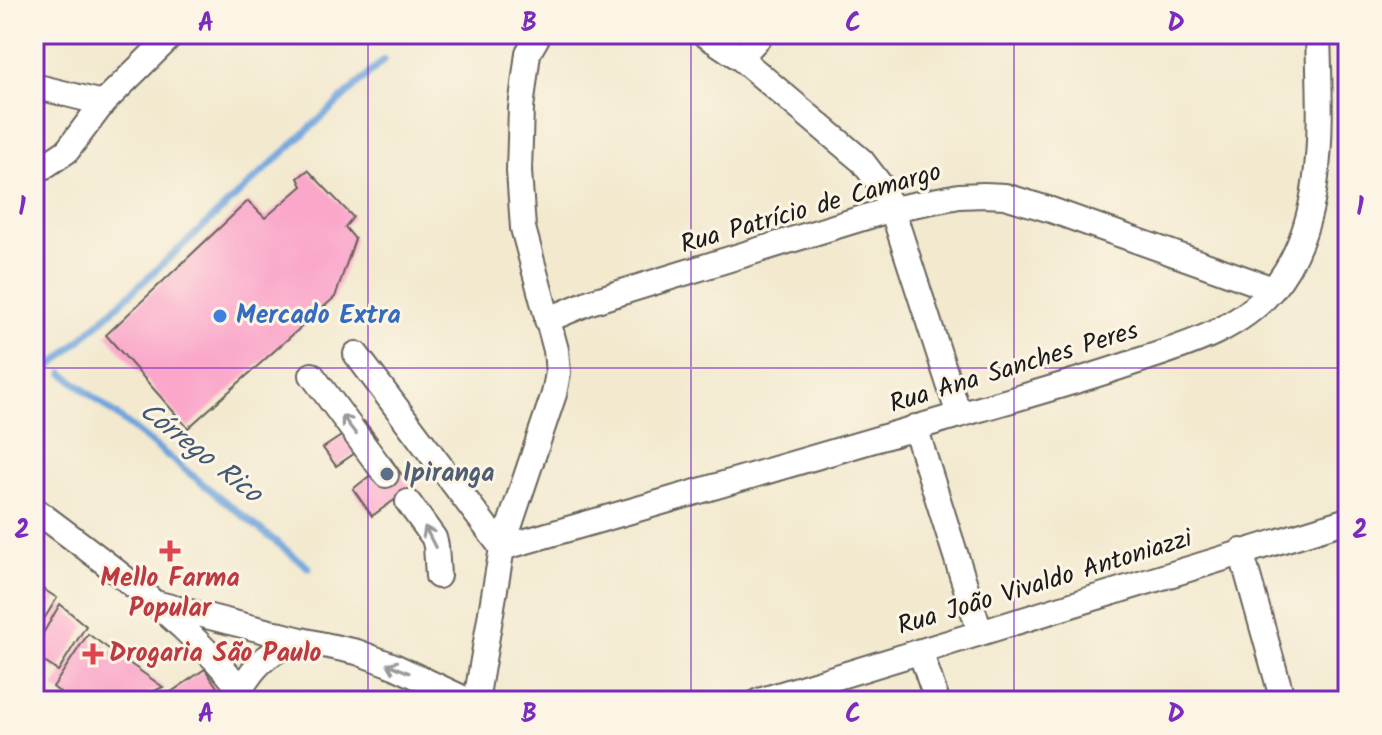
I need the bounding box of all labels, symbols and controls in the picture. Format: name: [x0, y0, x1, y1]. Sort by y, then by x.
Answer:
text: A: [198, 3, 214, 45]
text: B: [521, 3, 537, 45]
text: C: [845, 3, 861, 45]
text: D: [1167, 3, 1185, 45]
street label: Rua Patrício de Camargo: [675, 152, 947, 266]
text: 1: [18, 187, 26, 229]
text: 1: [1356, 187, 1364, 229]
place label: Mercado Extra: [236, 295, 401, 337]
marker: Mercado Extra: [211, 307, 229, 325]
street label: Rua Ana Sanches Peres: [884, 310, 1144, 426]
water label: Córrego Rico: [129, 390, 273, 517]
one-way arrow: [340, 415, 357, 436]
place label: Ipiranga: [403, 453, 495, 495]
marker: Ipiranga: [378, 465, 396, 483]
text: 2: [14, 510, 30, 552]
text: 2: [1352, 510, 1368, 552]
street label: Rua João Vivaldo Antoniazzi: [892, 518, 1199, 648]
one-way arrow: [422, 526, 438, 549]
marker: Mello Farma Popular: [161, 542, 179, 560]
place label: Mello Farma Popular: [100, 558, 240, 630]
place label: Drogaria São Paulo: [109, 633, 322, 675]
marker: Drogaria São Paulo: [84, 645, 102, 663]
one-way arrow: [386, 660, 411, 675]
text: A: [198, 694, 214, 735]
text: B: [521, 694, 537, 735]
text: C: [845, 694, 861, 735]
text: D: [1167, 694, 1185, 735]

